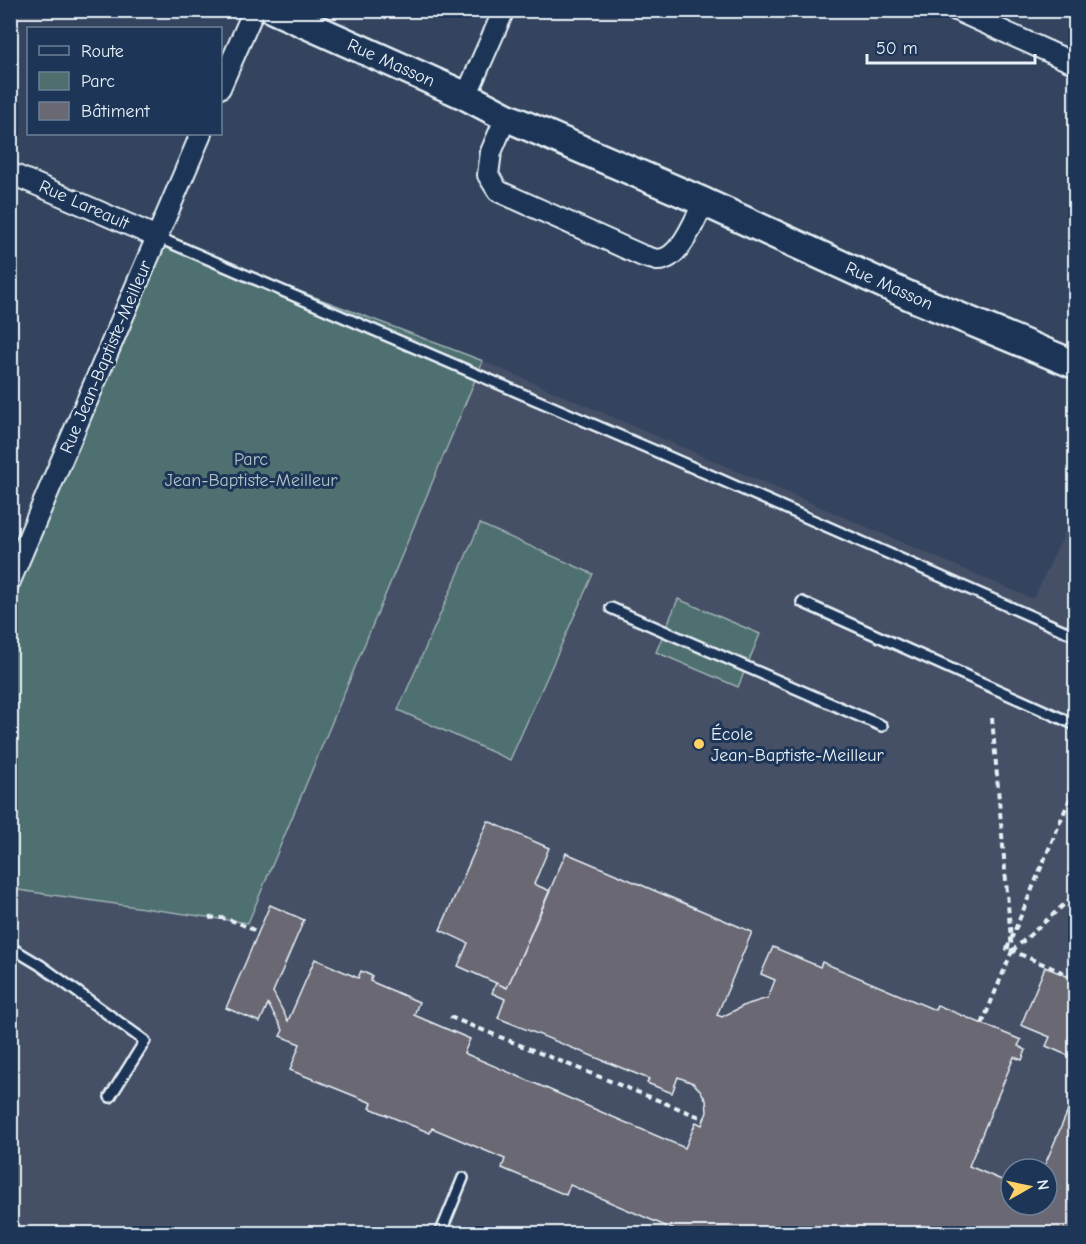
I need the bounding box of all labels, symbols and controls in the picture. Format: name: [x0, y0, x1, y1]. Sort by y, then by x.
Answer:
legend: [27, 27, 222, 135]
scale bar: [867, 27, 1035, 65]
street label: Rue Masson: [344, 34, 438, 92]
text: 50 m: [876, 38, 918, 59]
text: Route: [81, 41, 124, 62]
text: Parc: [81, 71, 115, 92]
text: Bâtiment: [81, 101, 151, 122]
street label: Rue Lareault: [36, 176, 133, 235]
street label: Rue Jean-Baptiste-Meilleur: [56, 257, 157, 457]
street label: Rue Masson: [842, 257, 936, 315]
park label: Parc Jean-Baptiste-Meilleur: [165, 449, 338, 491]
place label: École Jean-Baptiste-Meilleur: [711, 723, 884, 766]
marker: École Jean-Baptiste-Meilleur: [692, 737, 706, 751]
north arrow: [999, 1157, 1059, 1217]
text: N: [1033, 1178, 1053, 1191]

